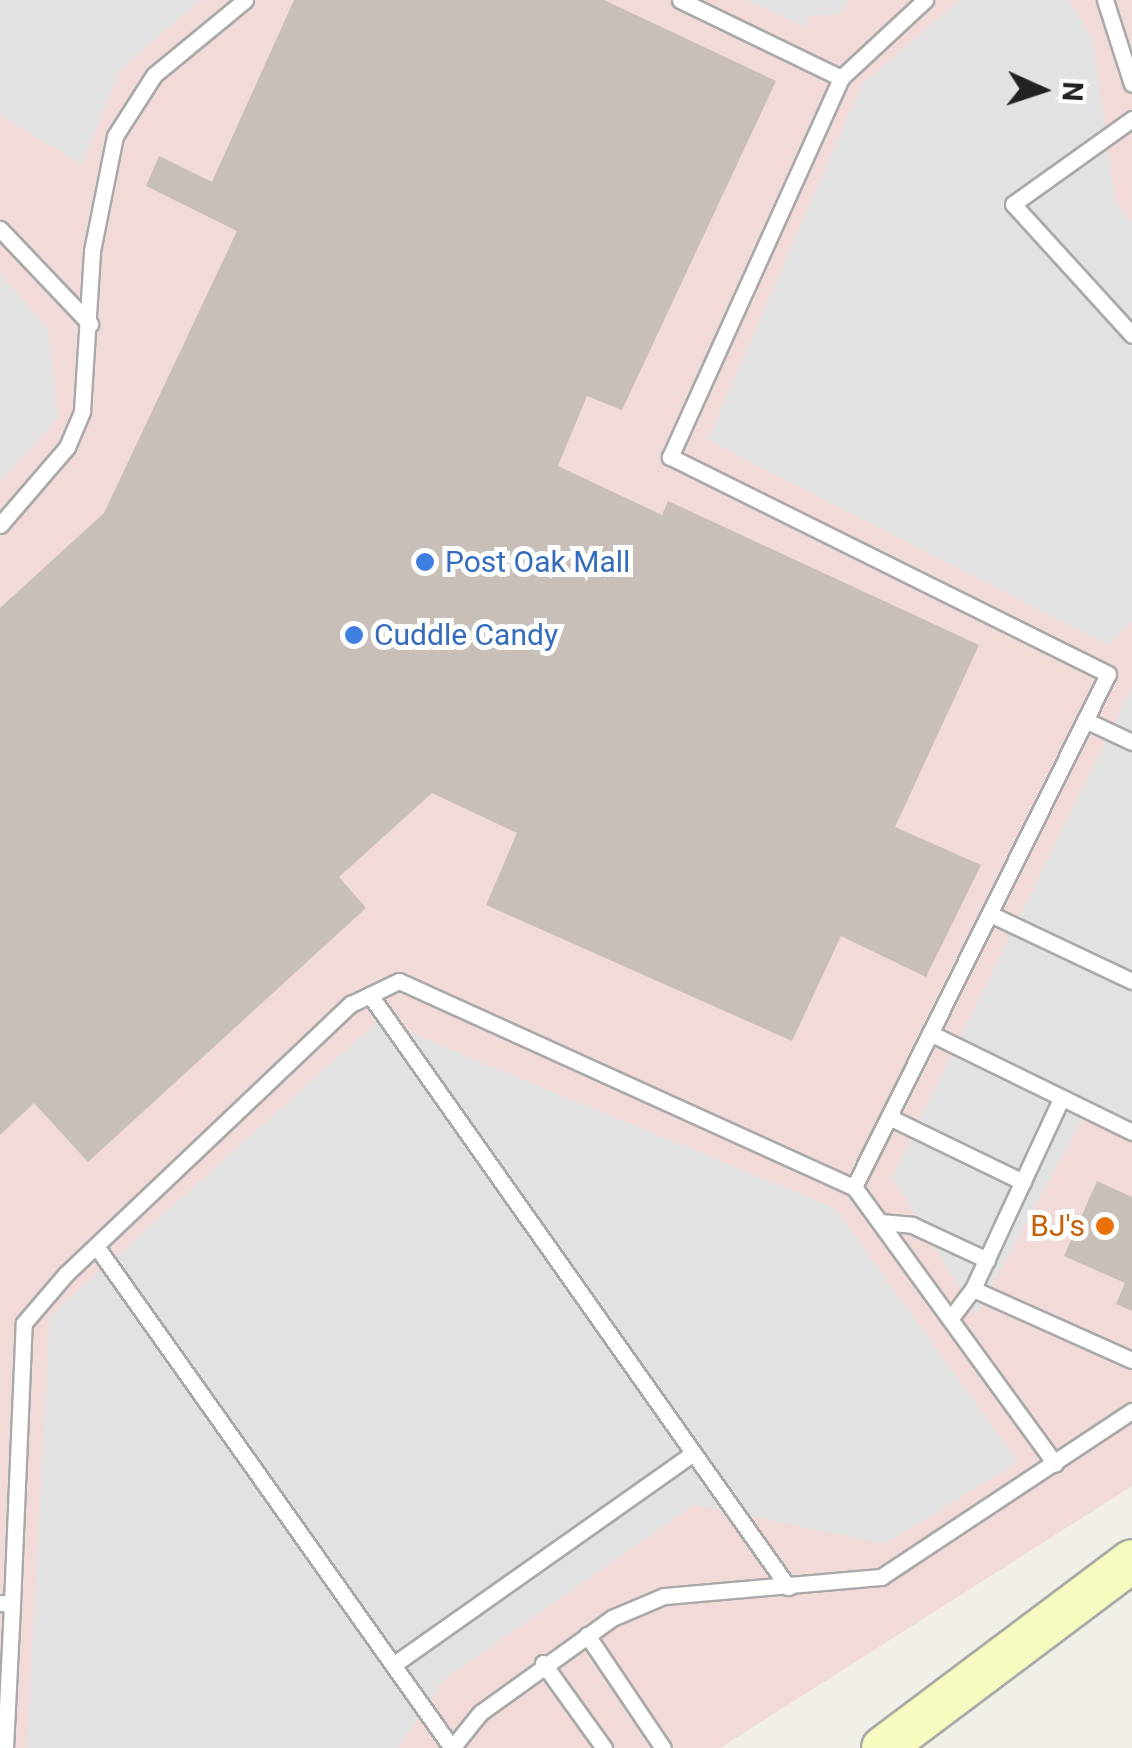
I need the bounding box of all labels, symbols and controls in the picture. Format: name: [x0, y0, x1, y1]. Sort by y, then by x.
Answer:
north arrow: [992, 40, 1092, 140]
text: N: [1055, 81, 1089, 102]
place label: Post Oak Mall: [445, 544, 630, 580]
marker: Post Oak Mall: [414, 551, 436, 573]
place label: Cuddle Candy: [374, 617, 558, 653]
marker: Cuddle Candy: [343, 624, 365, 646]
place label: BJ's: [1030, 1208, 1085, 1244]
marker: BJ's: [1094, 1215, 1116, 1237]

